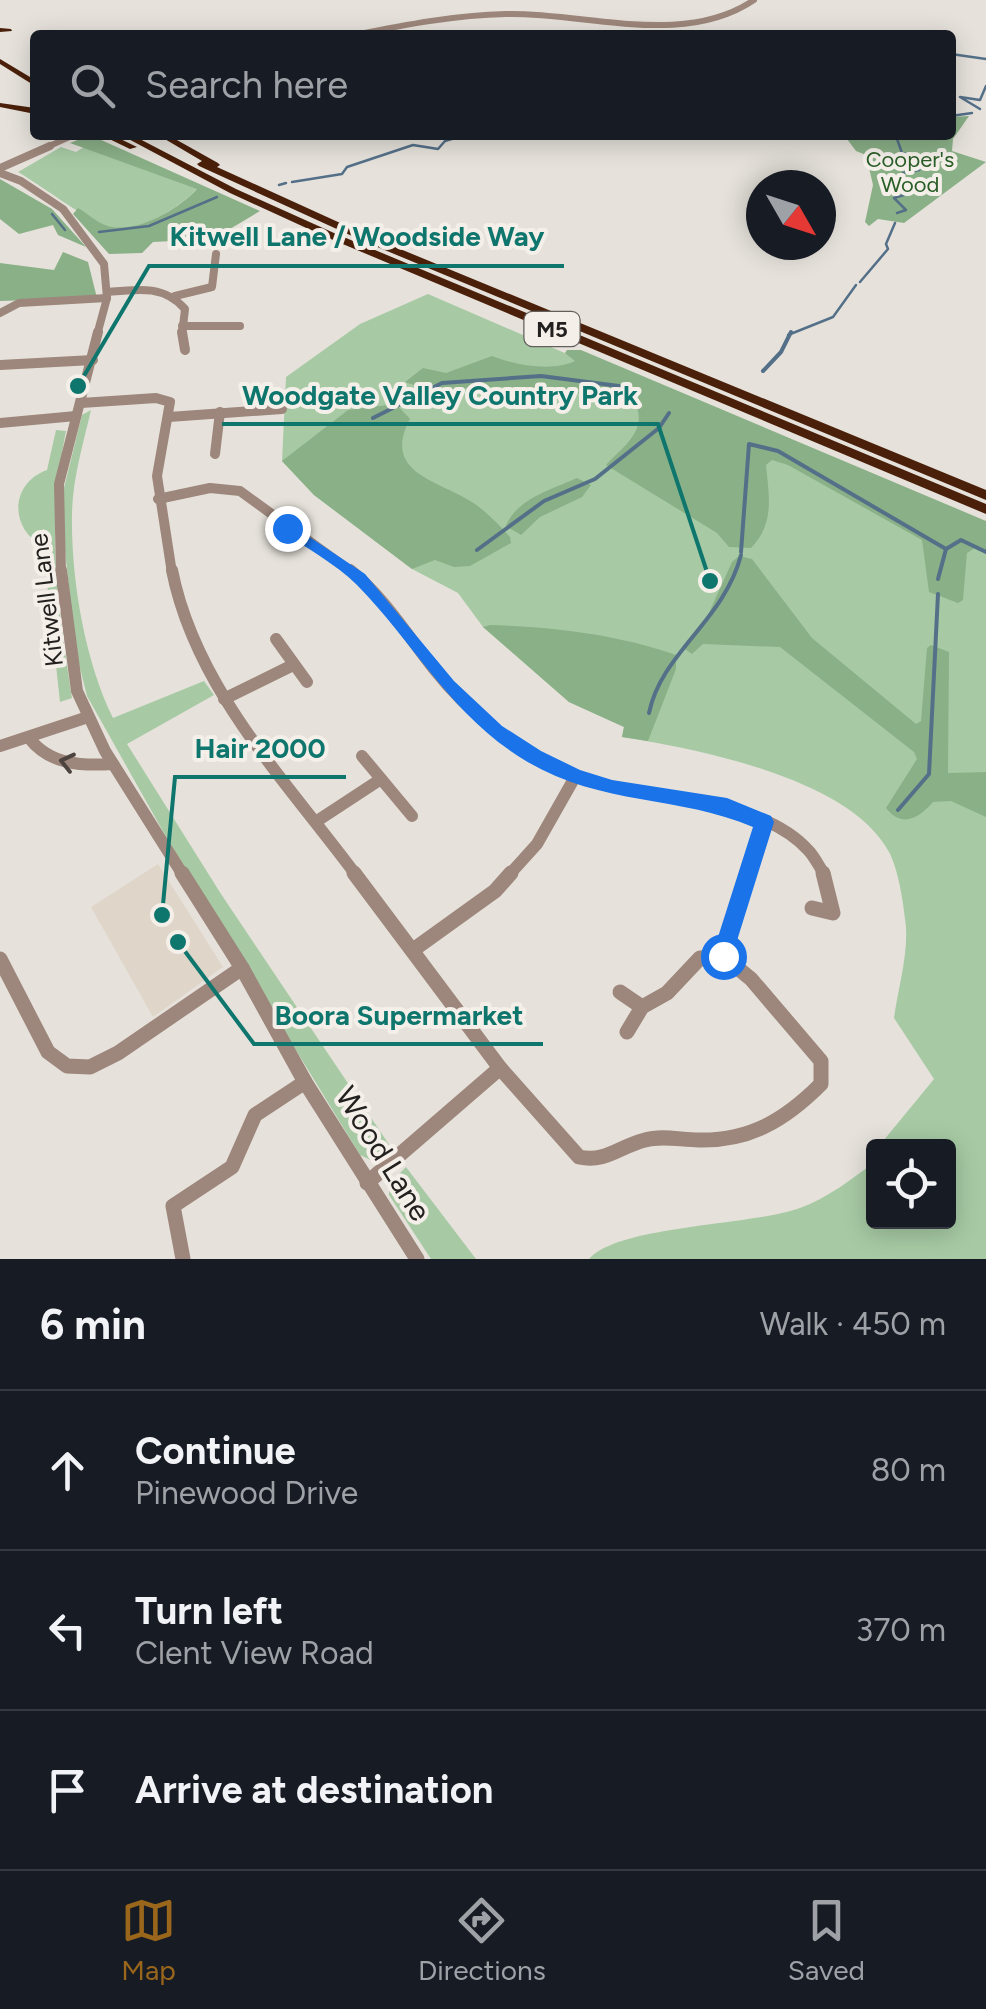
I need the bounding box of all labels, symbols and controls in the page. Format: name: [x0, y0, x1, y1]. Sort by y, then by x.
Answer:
search box: [30, 30, 956, 140]
icon: search: [65, 58, 120, 113]
text: Search here: [145, 62, 348, 108]
park label: Cooper's Wood: [866, 146, 954, 198]
north arrow: [746, 170, 836, 260]
callout: Kitwell Lane / Woodside Way: [149, 208, 564, 266]
text: Kitwell Lane / Woodside Way: [170, 219, 545, 253]
road number: M5: [524, 312, 580, 346]
callout: Woodgate Valley Country Park: [222, 366, 658, 424]
text: Woodgate Valley Country Park: [242, 378, 638, 412]
route end: [265, 506, 311, 552]
street label: Kitwell Lane: [23, 532, 69, 668]
callout: Hair 2000: [175, 719, 346, 777]
text: Hair 2000: [194, 731, 326, 765]
one-way arrow: [59, 753, 76, 774]
route start: [701, 934, 747, 980]
callout: Boora Supermarket: [254, 986, 543, 1044]
text: Boora Supermarket: [275, 998, 523, 1032]
street label: Wood Lane: [328, 1080, 439, 1228]
map controls: [866, 1139, 956, 1229]
button: locate: [866, 1139, 956, 1229]
text: 6 min: [40, 1299, 146, 1350]
text: Walk · 450 m: [760, 1305, 946, 1343]
text: Continue: [135, 1428, 296, 1474]
icon: ahead: [40, 1443, 95, 1498]
text: 80 m: [871, 1451, 946, 1489]
text: Pinewood Drive: [135, 1474, 358, 1512]
text: Turn left: [135, 1588, 283, 1634]
icon: left: [40, 1603, 95, 1658]
text: 370 m: [856, 1611, 946, 1649]
text: Clent View Road: [135, 1634, 374, 1672]
icon: arrive: [40, 1763, 95, 1818]
text: Arrive at destination: [135, 1767, 493, 1813]
tab: Map: [121, 1893, 176, 1987]
tab: Directions: [418, 1893, 546, 1987]
tab: Saved: [788, 1893, 865, 1987]

